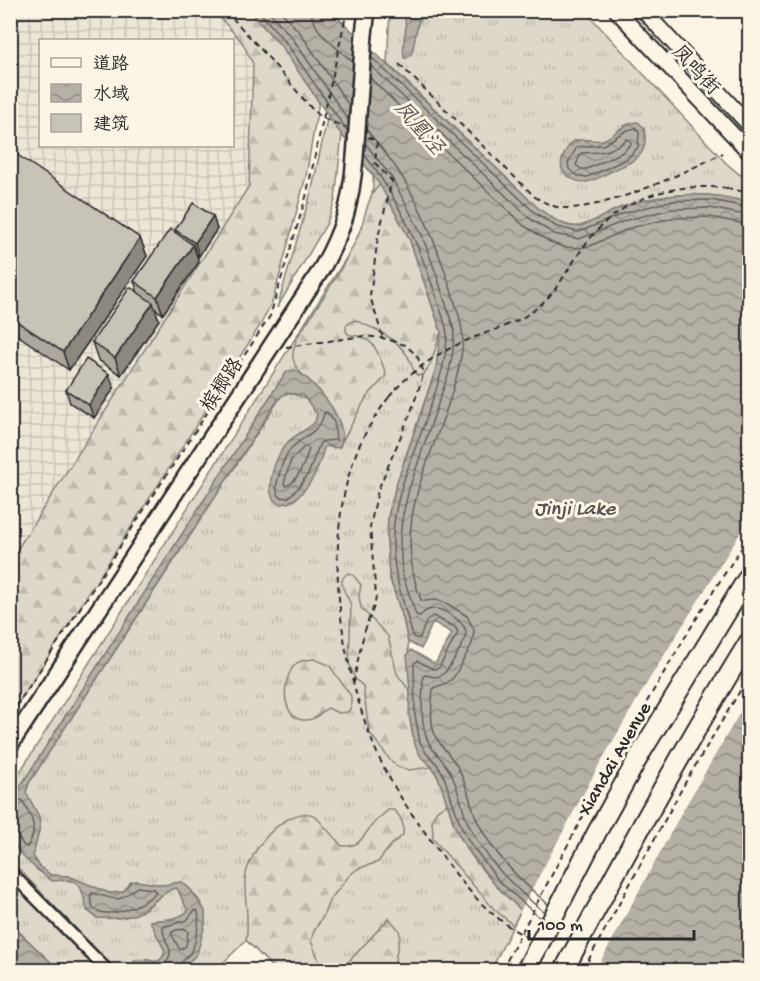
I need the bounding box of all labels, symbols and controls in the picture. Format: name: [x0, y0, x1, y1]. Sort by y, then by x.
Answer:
legend: [39, 39, 234, 147]
street label: 凤鸣街: [666, 40, 725, 101]
text: 道路: [93, 54, 129, 76]
text: 水域: [93, 84, 129, 106]
water label: 凤凰泾: [387, 97, 449, 162]
text: 建筑: [93, 114, 129, 136]
street label: 槟榔路: [196, 353, 250, 417]
water label: Jinji Lake: [535, 498, 617, 523]
street label: Xiandai Avenue: [574, 698, 658, 822]
scale bar: [529, 903, 694, 941]
text: 100 m: [537, 916, 583, 937]

